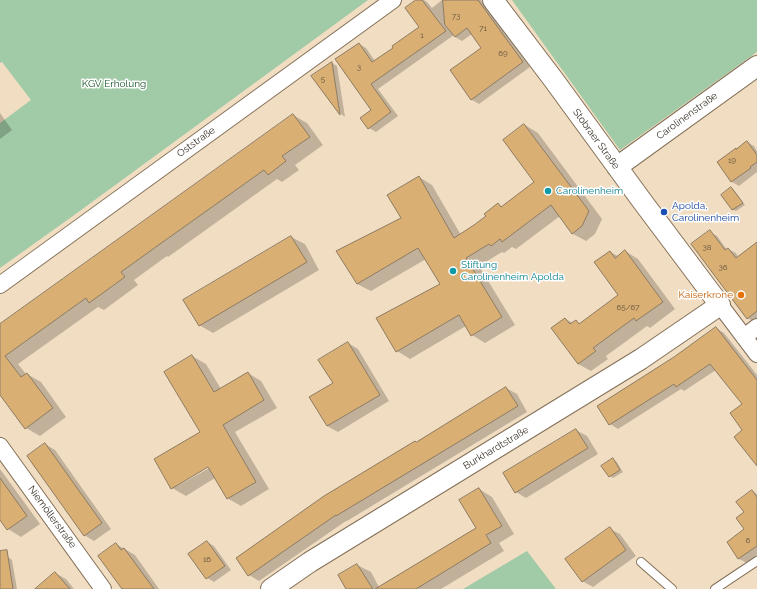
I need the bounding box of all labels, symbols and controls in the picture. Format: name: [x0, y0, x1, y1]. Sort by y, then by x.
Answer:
house number: 73: [452, 12, 460, 22]
house number: 71: [479, 24, 487, 34]
house number: 1: [420, 31, 424, 41]
house number: 69: [498, 49, 508, 59]
house number: 3: [357, 63, 361, 73]
house number: 5: [321, 75, 325, 85]
park label: KGV Erholung: [82, 78, 146, 90]
street label: Carolinenstraße: [654, 90, 720, 142]
street label: Stobraer Straße: [570, 106, 622, 172]
street label: Oststraße: [175, 124, 217, 160]
house number: 19: [728, 156, 736, 166]
place label: Carolinenheim: [556, 185, 623, 197]
marker: Carolinenheim: [543, 186, 553, 196]
place label: Apolda, Carolinenheim: [672, 200, 739, 224]
marker: Apolda, Carolinenheim: [659, 207, 669, 217]
house number: 38: [702, 243, 712, 253]
place label: Stiftung Carolinenheim Apolda: [461, 259, 564, 282]
house number: 36: [718, 263, 728, 273]
marker: Stiftung Carolinenheim Apolda: [448, 266, 458, 276]
place label: Kaiserkrone: [678, 289, 733, 301]
marker: Kaiserkrone: [736, 290, 746, 300]
house number: 65/67: [617, 303, 639, 313]
street label: Burkhardtstraße: [461, 424, 531, 472]
street label: Niemöllerstraße: [25, 483, 79, 551]
house number: 6: [746, 536, 750, 546]
house number: 16: [203, 555, 211, 565]

